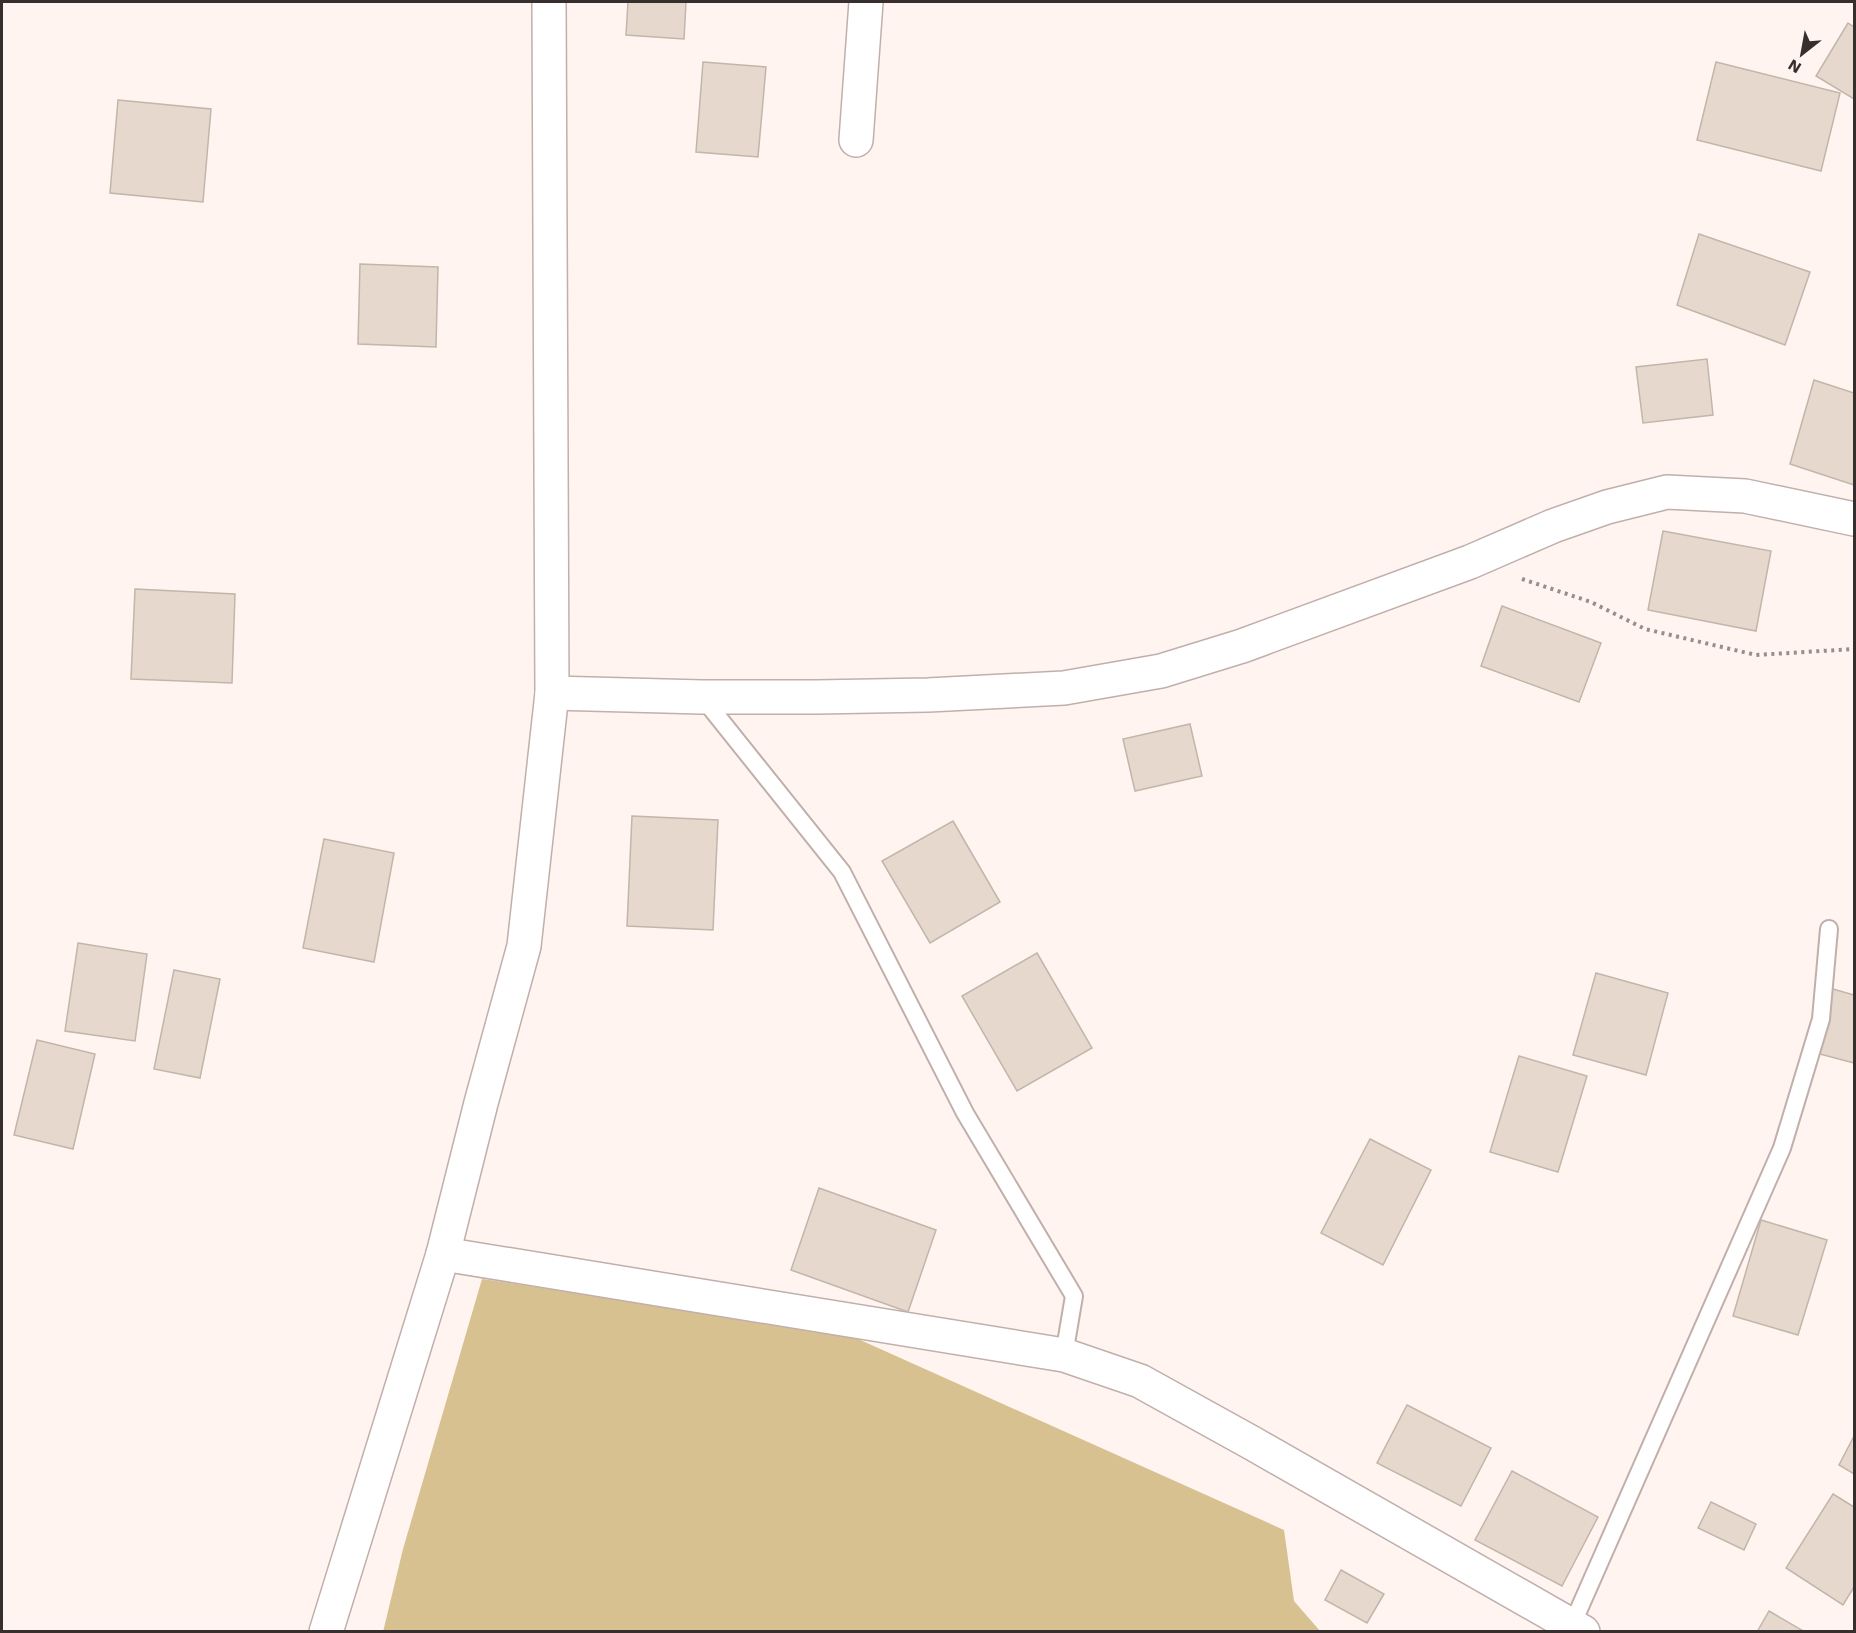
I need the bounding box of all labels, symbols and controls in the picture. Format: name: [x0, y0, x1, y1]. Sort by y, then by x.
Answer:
north arrow: [1772, 24, 1832, 84]
text: N: [1785, 55, 1805, 78]

